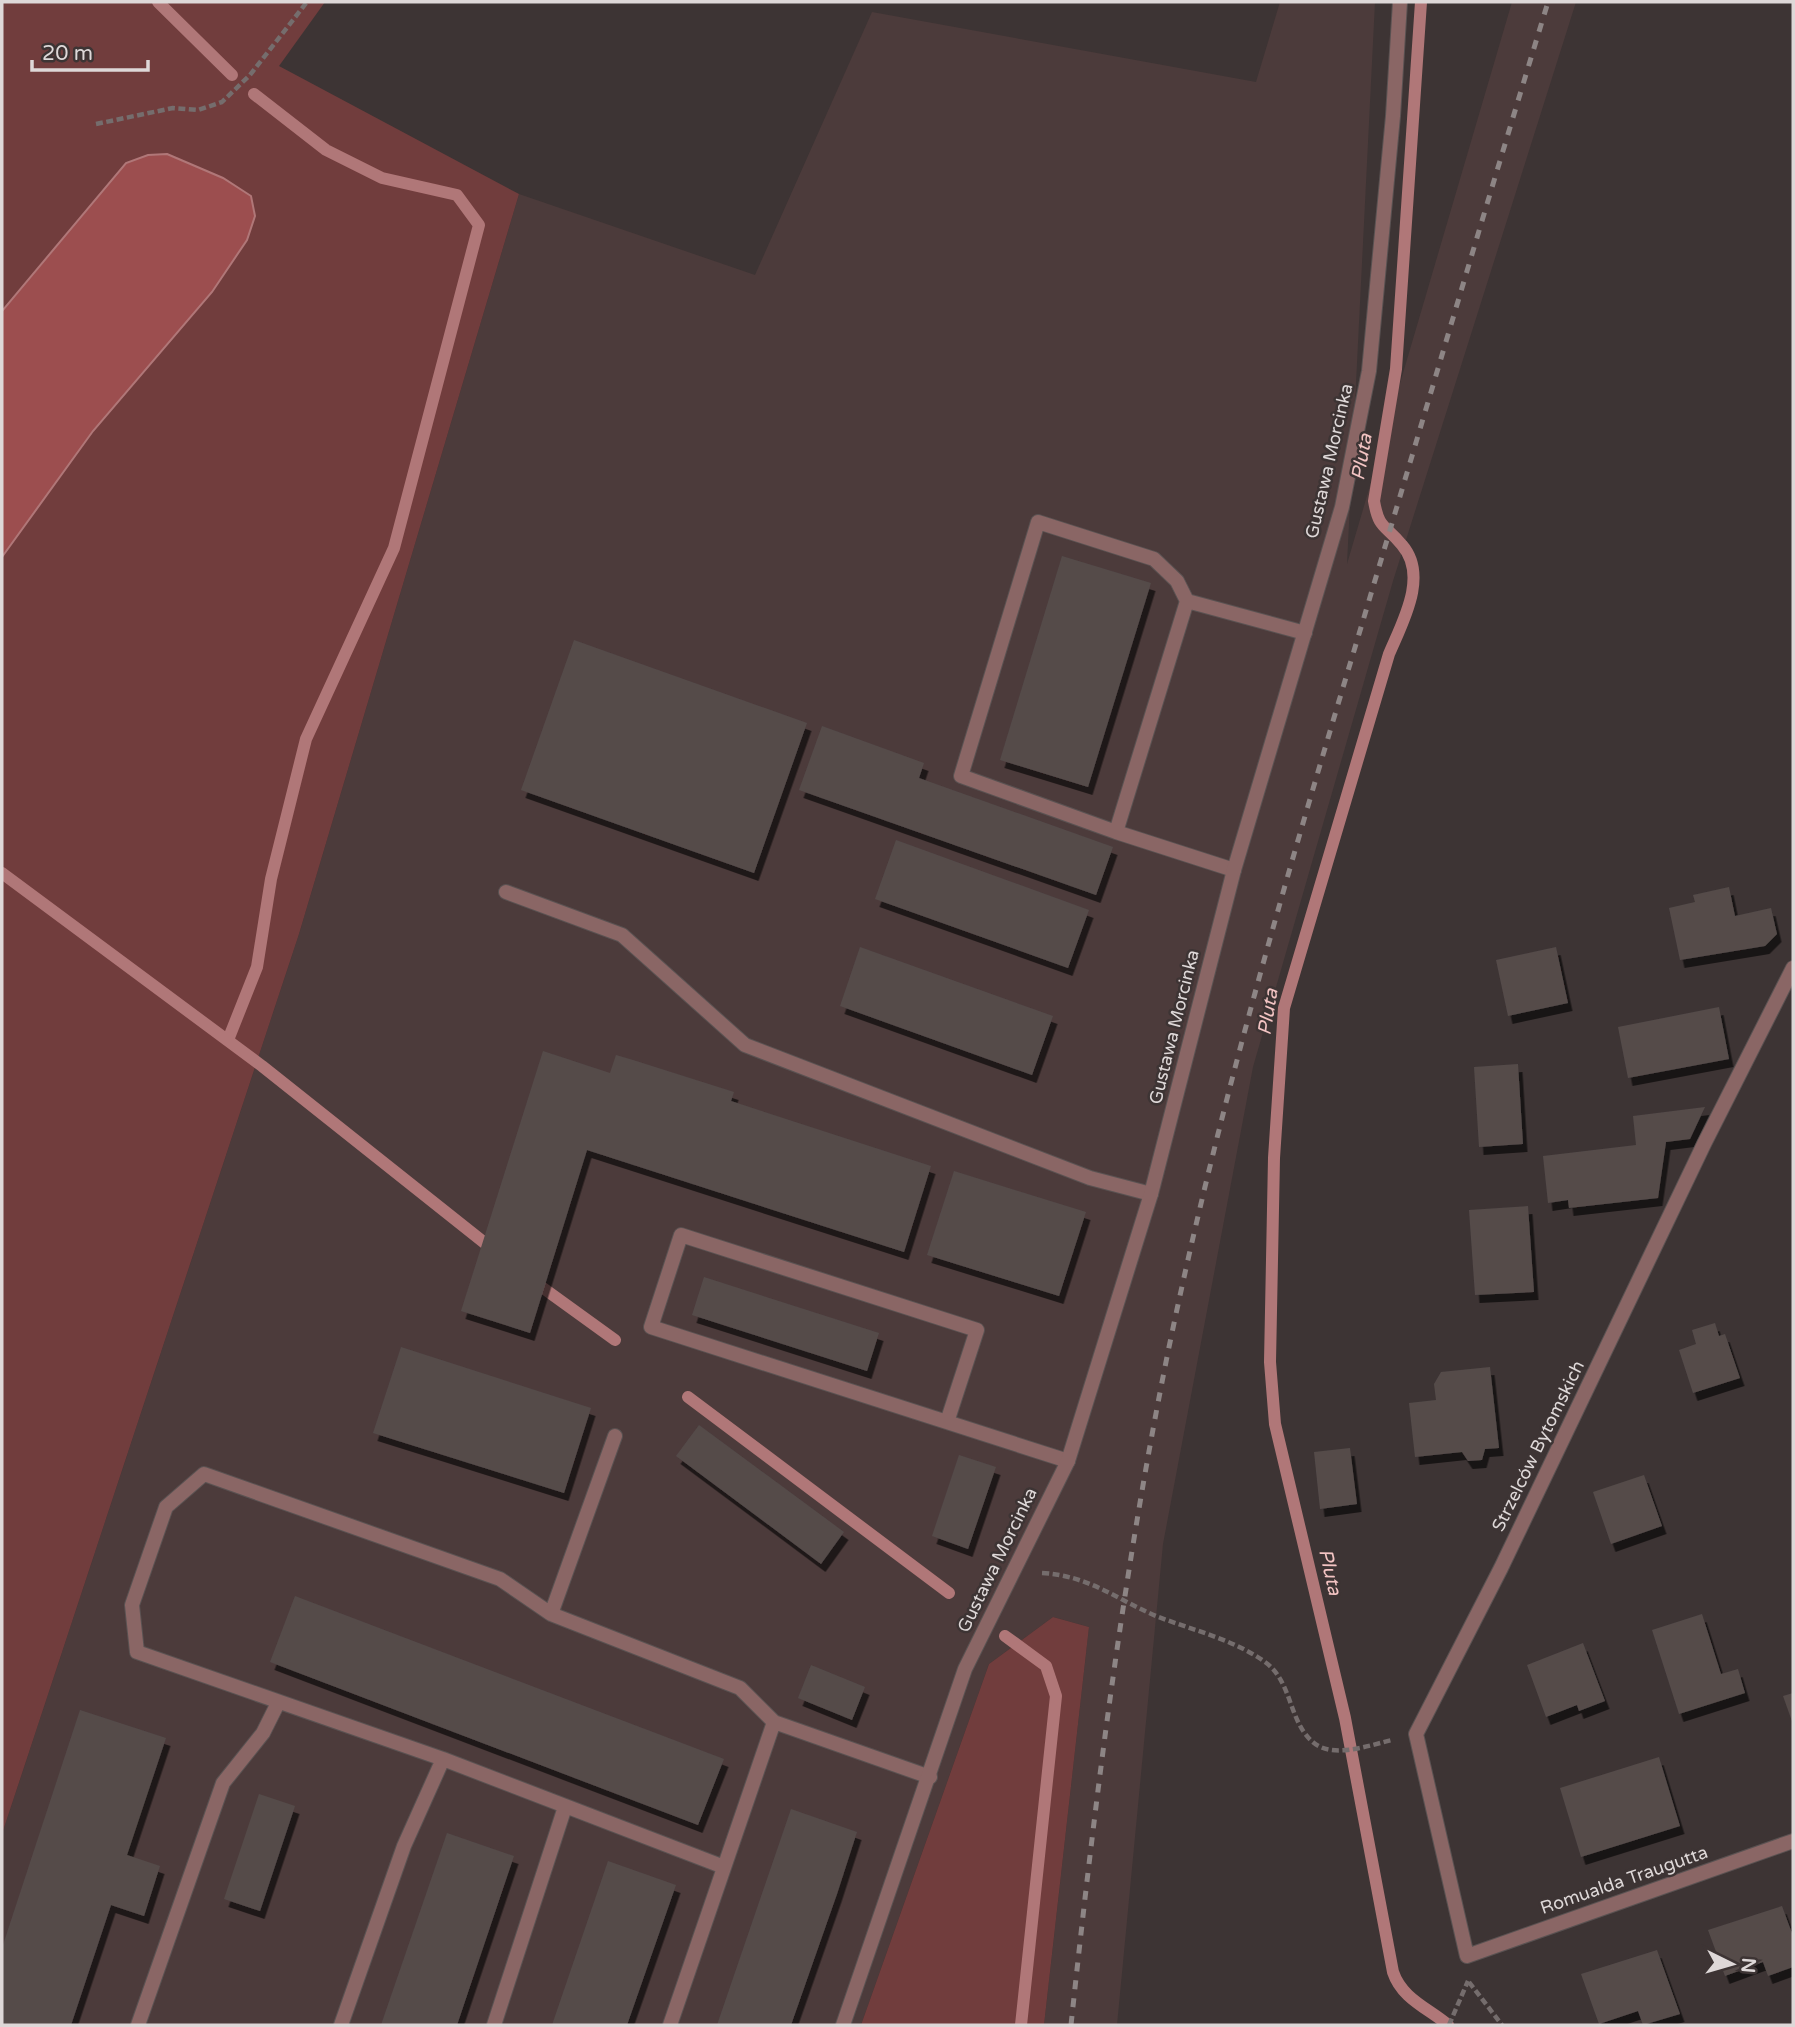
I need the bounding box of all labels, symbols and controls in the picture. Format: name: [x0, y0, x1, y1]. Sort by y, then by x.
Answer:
scale bar: [32, 28, 147, 72]
text: 20 m: [42, 41, 93, 66]
street label: Gustawa Morcinka: [1300, 381, 1358, 541]
water label: Pluta: [1347, 431, 1377, 482]
street label: Gustawa Morcinka: [1144, 947, 1204, 1107]
water label: Pluta: [1253, 986, 1283, 1037]
street label: Strzelców Bytomskich: [1487, 1357, 1589, 1535]
street label: Gustawa Morcinka: [952, 1484, 1042, 1636]
water label: Pluta: [1314, 1547, 1346, 1599]
street label: Romualda Traugutta: [1537, 1841, 1711, 1919]
north arrow: [1697, 1929, 1767, 1999]
text: N: [1736, 1957, 1760, 1974]

